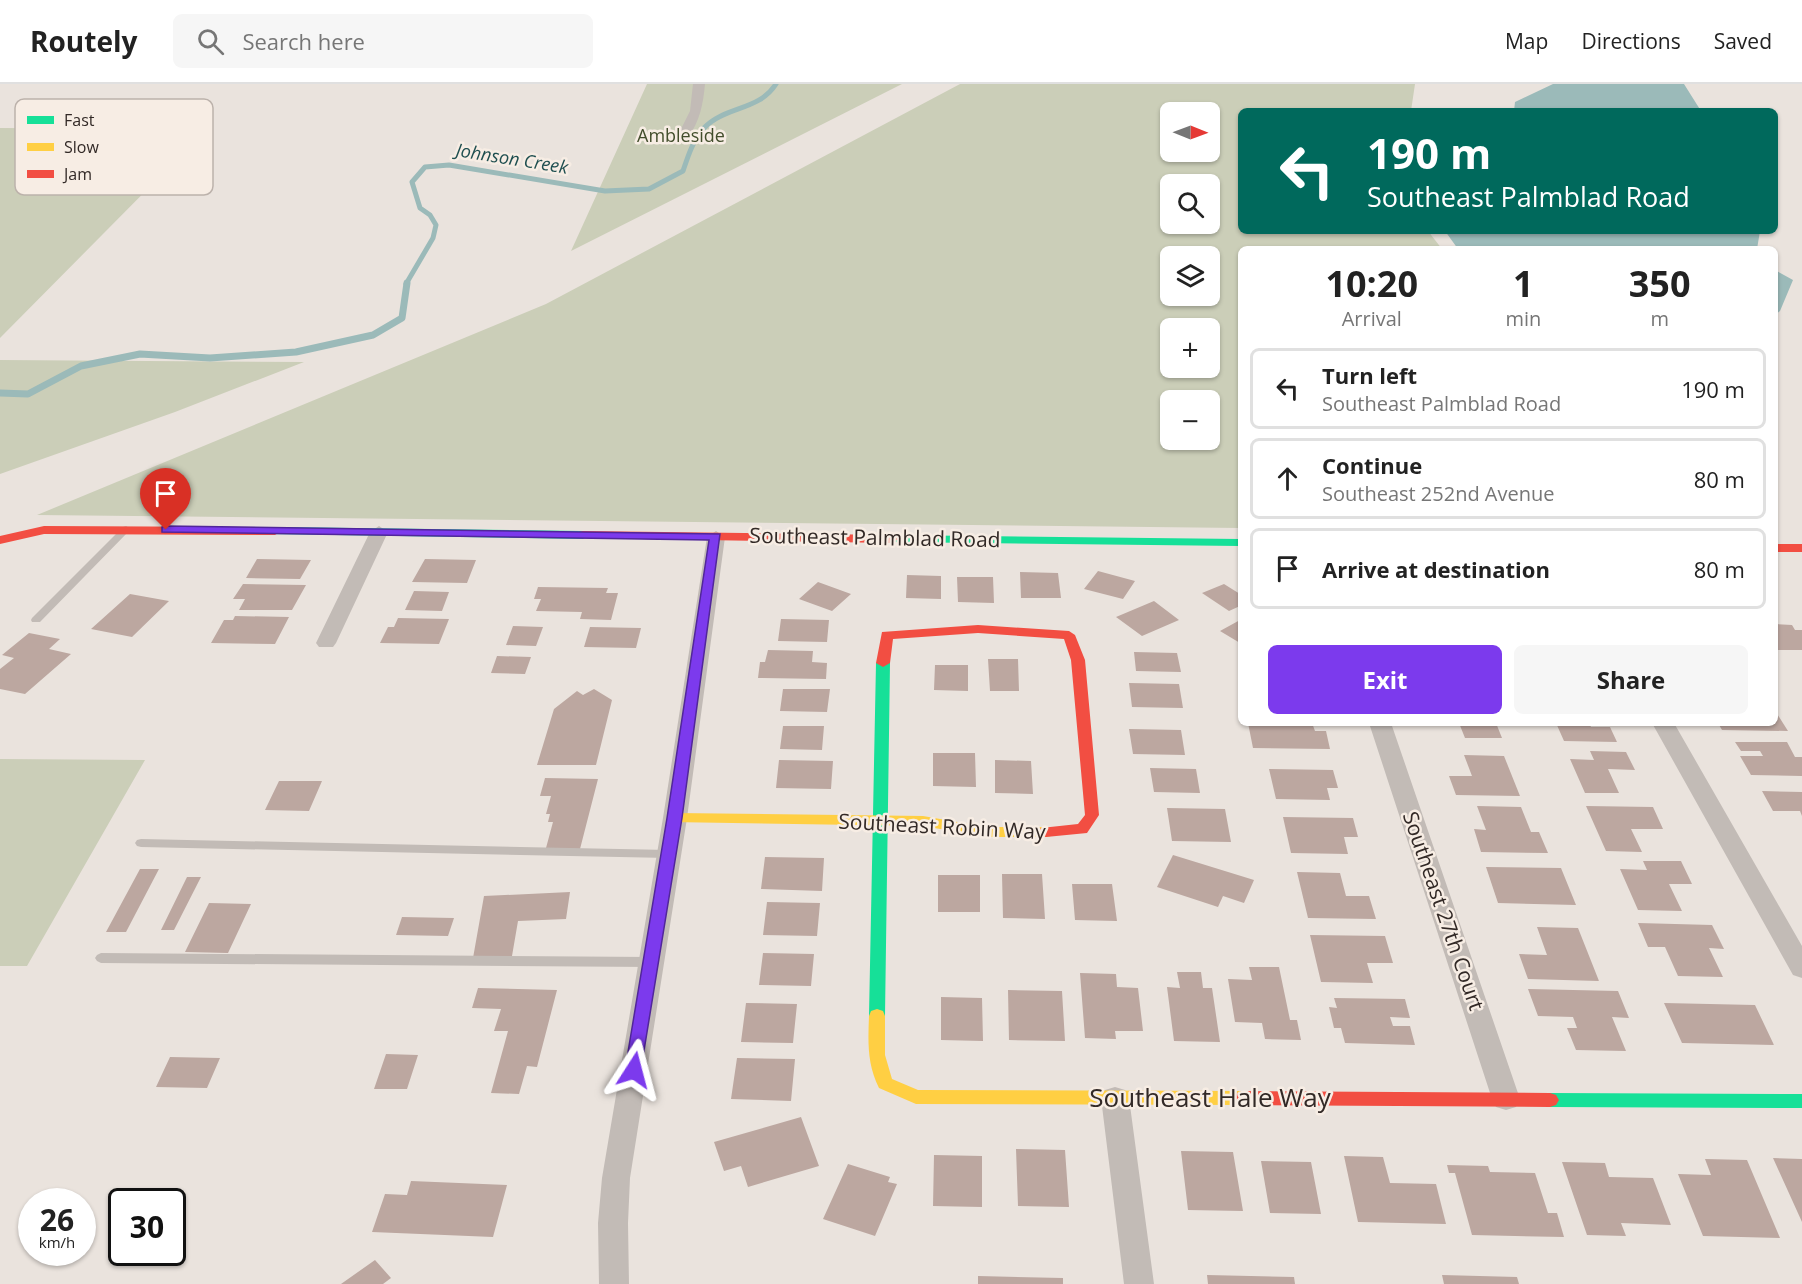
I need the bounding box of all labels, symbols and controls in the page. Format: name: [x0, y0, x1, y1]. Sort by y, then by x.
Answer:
search box: [173, 14, 593, 68]
text: Routely: [30, 22, 137, 60]
icon: search: [194, 25, 227, 58]
text: Search here: [242, 26, 365, 56]
text: Map: [1505, 27, 1548, 55]
text: Directions: [1581, 27, 1681, 55]
text: Saved: [1714, 27, 1772, 55]
legend: [15, 99, 213, 195]
north arrow: [1160, 102, 1220, 162]
map controls: [1160, 102, 1220, 450]
text: Fast: [64, 109, 95, 131]
park label: Ambleside: [637, 123, 725, 147]
text: 190 m: [1367, 124, 1491, 181]
icon: left: [1268, 132, 1346, 210]
text: Slow: [64, 136, 99, 158]
water label: Johnson Creek: [451, 137, 571, 179]
text: Jam: [62, 163, 92, 185]
button: search: [1160, 174, 1220, 234]
text: Southeast Palmblad Road: [1367, 178, 1690, 215]
button: layers: [1160, 246, 1220, 306]
text: 10:20: [1325, 259, 1418, 308]
text: 1: [1513, 259, 1534, 308]
text: 350: [1629, 259, 1691, 308]
text: Arrival: [1342, 305, 1402, 332]
text: min: [1505, 305, 1541, 332]
text: m: [1650, 305, 1669, 332]
button: +: [1160, 318, 1220, 378]
text: Turn left: [1322, 360, 1417, 390]
icon: left: [1271, 372, 1304, 405]
text: 190 m: [1681, 374, 1745, 404]
button: −: [1160, 390, 1220, 450]
text: Southeast Palmblad Road: [1322, 390, 1561, 417]
text: Continue: [1322, 450, 1422, 480]
icon: ahead: [1271, 462, 1304, 495]
text: 80 m: [1694, 464, 1745, 494]
pin: [140, 468, 191, 530]
icon: arrive: [149, 477, 182, 510]
text: Southeast 252nd Avenue: [1322, 480, 1555, 507]
street label: Southeast Palmblad Road: [749, 521, 1001, 553]
icon: arrive: [1271, 552, 1304, 585]
text: Arrive at destination: [1322, 554, 1550, 584]
text: 80 m: [1694, 554, 1745, 584]
button: Exit: [1268, 645, 1502, 714]
button: Share: [1514, 645, 1748, 714]
street label: Southeast Robin Way: [838, 807, 1047, 845]
street label: Southeast 27th Court: [1397, 808, 1491, 1014]
position arrow: [602, 1038, 666, 1102]
street label: Southeast Hale Way: [1089, 1079, 1332, 1115]
speed limit sign: 30: [108, 1188, 186, 1266]
text: 26: [40, 1199, 74, 1240]
text: km/h: [39, 1232, 75, 1252]

